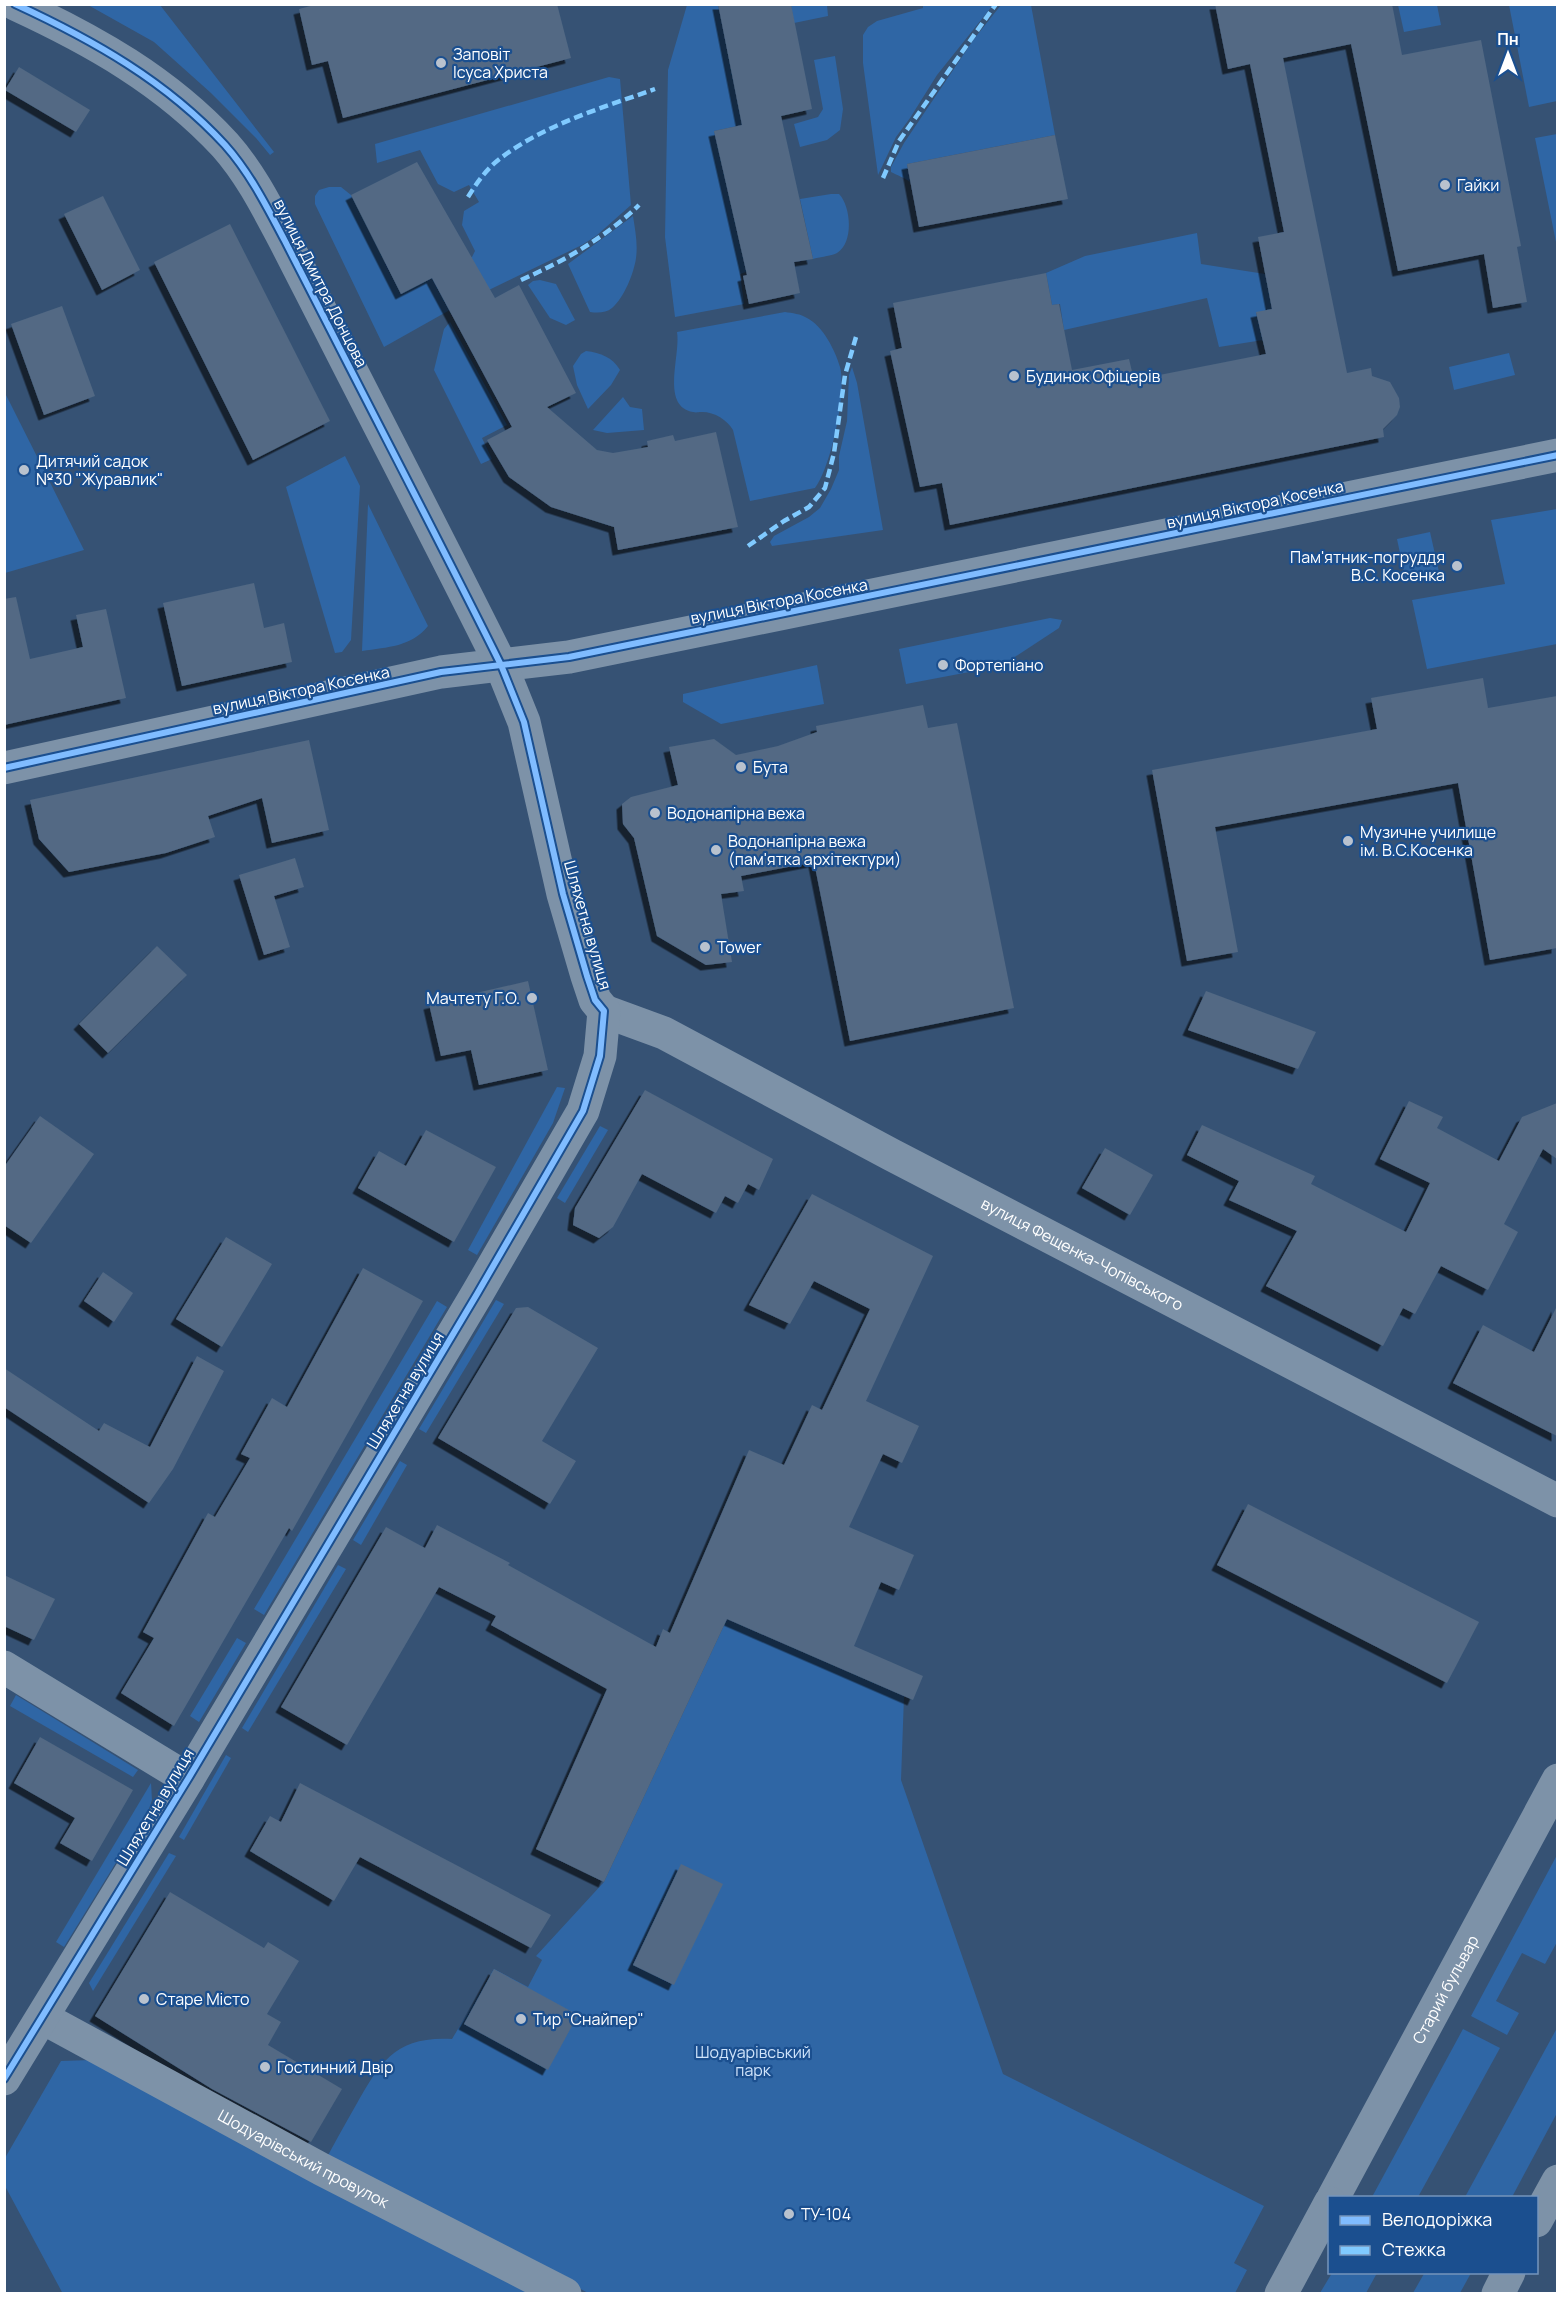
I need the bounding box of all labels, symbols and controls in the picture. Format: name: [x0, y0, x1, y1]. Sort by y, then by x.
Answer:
north arrow: [1478, 24, 1538, 84]
text: Пн: [1497, 28, 1519, 50]
place label: Заповіт Ісуса Христа: [453, 43, 548, 83]
marker: Заповіт Ісуса Христа: [434, 56, 448, 70]
place label: Гайки: [1457, 174, 1499, 196]
marker: Гайки: [1438, 178, 1452, 192]
street label: вулиця Дмитра Донцова: [269, 195, 373, 371]
place label: Будинок Офіцерів: [1026, 365, 1161, 387]
marker: Будинок Офіцерів: [1007, 369, 1021, 383]
place label: Дитячий садок №30 "Журавлик": [36, 450, 163, 490]
marker: Дитячий садок №30 "Журавлик": [17, 463, 31, 477]
street label: вулиця Віктора Косенка: [1165, 475, 1345, 533]
place label: Пам'ятник-погруддя В.С. Косенка: [1290, 546, 1445, 586]
marker: Пам'ятник-погруддя В.С. Косенка: [1450, 559, 1464, 573]
street label: вулиця Віктора Косенка: [688, 573, 870, 629]
place label: Фортепіано: [955, 654, 1043, 676]
marker: Фортепіано: [936, 658, 950, 672]
street label: вулиця Віктора Косенка: [211, 661, 391, 719]
place label: Бута: [753, 756, 788, 778]
marker: Бута: [734, 760, 748, 774]
place label: Водонапірна вежа: [667, 802, 805, 824]
marker: Водонапірна вежа: [648, 806, 662, 820]
place label: Музичне училище ім. В.С.Косенка: [1360, 821, 1496, 861]
place label: Водонапірна вежа (пам'ятка архітектури): [728, 830, 901, 870]
marker: Музичне училище ім. В.С.Косенка: [1341, 834, 1355, 848]
marker: Водонапірна вежа (пам'ятка архітектури): [709, 843, 723, 857]
street label: Шляхетна вулиця: [559, 858, 617, 992]
place label: Tower: [717, 936, 762, 958]
marker: Tower: [698, 940, 712, 954]
place label: Мачтету Г.О.: [426, 987, 520, 1009]
marker: Мачтету Г.О.: [525, 991, 539, 1005]
street label: вулиця Фещенка-Чопівського: [977, 1192, 1187, 1316]
street label: Шляхетна вулиця: [361, 1327, 449, 1453]
street label: Шляхетна вулиця: [111, 1744, 199, 1870]
street label: Старий бульвар: [1407, 1931, 1484, 2048]
place label: Старе Місто: [156, 1988, 249, 2010]
marker: Старе Місто: [137, 1992, 151, 2006]
place label: Тир "Снайпер": [533, 2008, 644, 2030]
marker: Тир "Снайпер": [514, 2012, 528, 2026]
park label: Шодуарівський парк: [695, 2041, 811, 2081]
place label: Гостинний Двір: [277, 2056, 393, 2078]
marker: Гостинний Двір: [258, 2060, 272, 2074]
street label: Шодуарівський провулок: [214, 2104, 394, 2213]
legend: [1328, 2196, 1538, 2274]
place label: ТУ-104: [801, 2203, 851, 2225]
marker: ТУ-104: [782, 2207, 796, 2221]
text: Велодоріжка: [1382, 2207, 1492, 2231]
text: Стежка: [1382, 2237, 1446, 2261]

